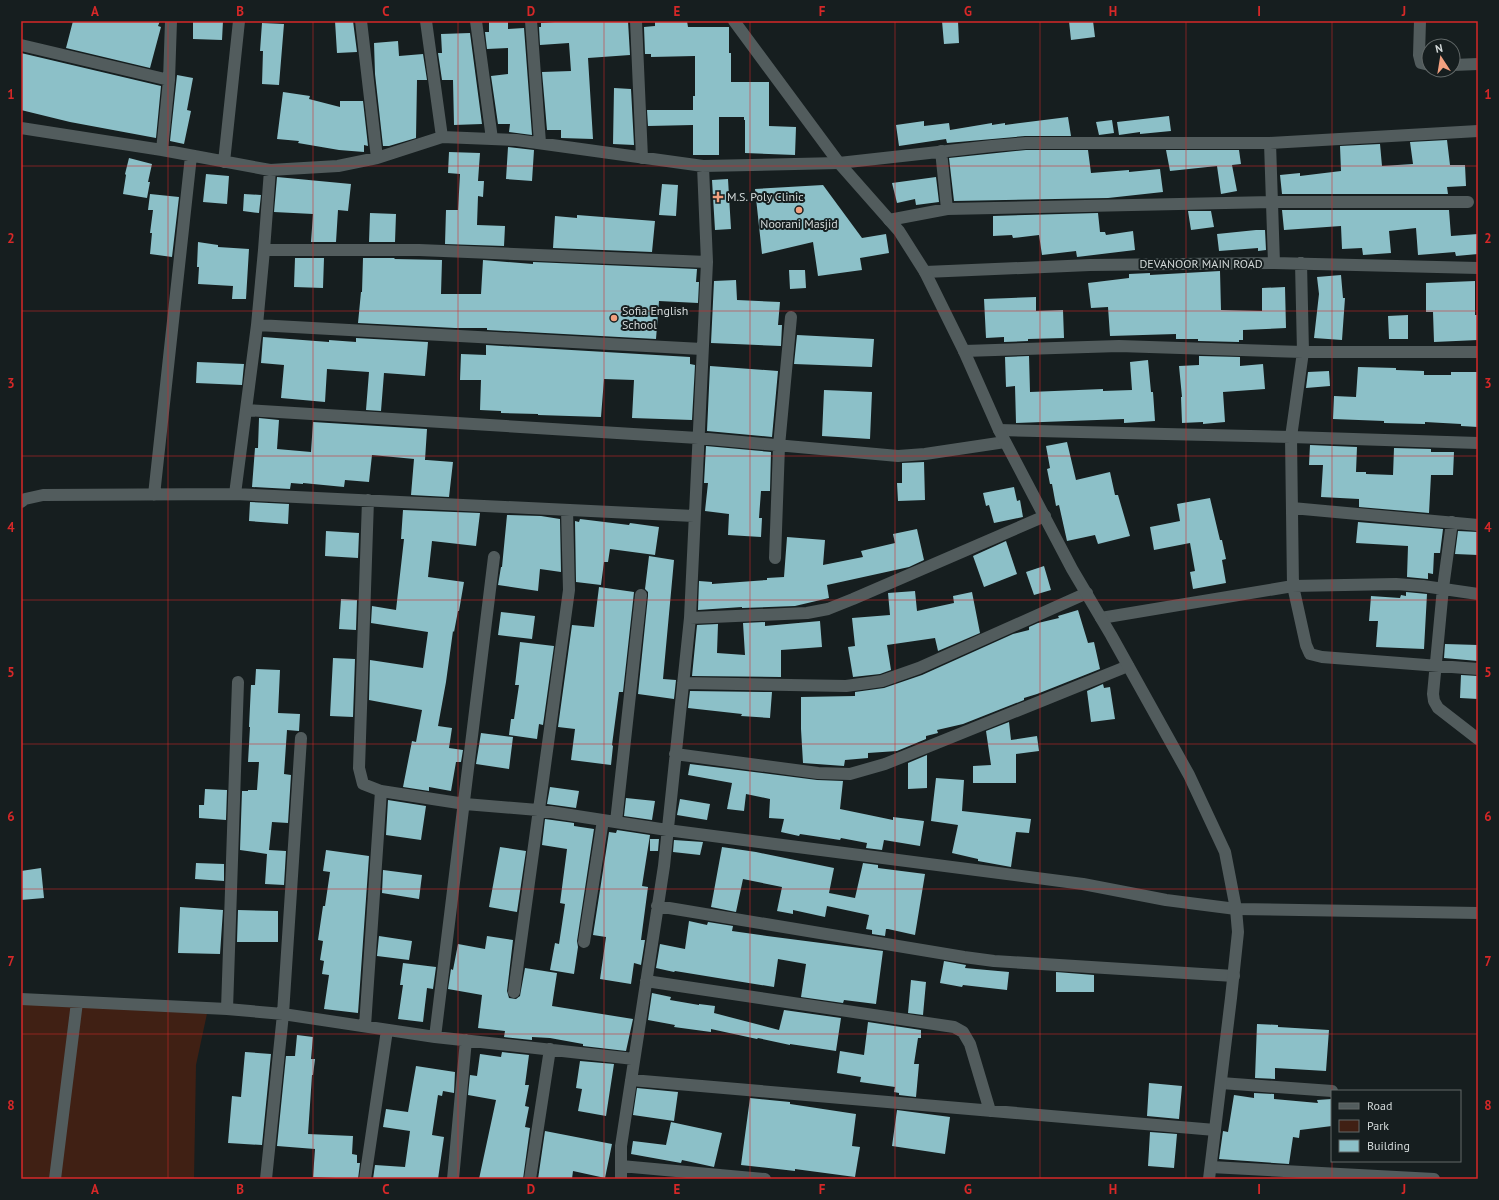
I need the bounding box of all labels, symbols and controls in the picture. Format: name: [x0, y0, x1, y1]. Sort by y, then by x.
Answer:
text: A: [91, 3, 99, 20]
text: B: [236, 3, 244, 20]
text: C: [382, 3, 390, 20]
text: D: [527, 3, 535, 20]
text: E: [674, 3, 681, 20]
text: F: [819, 3, 826, 20]
text: G: [964, 3, 972, 20]
text: H: [1109, 3, 1117, 20]
text: I: [1257, 3, 1261, 20]
text: J: [1401, 3, 1406, 20]
north arrow: [1421, 38, 1461, 78]
text: N: [1434, 41, 1444, 56]
text: 1: [7, 86, 15, 103]
text: 1: [1484, 86, 1492, 103]
place label: M.S. Poly Clinic: [727, 189, 804, 204]
marker: M.S. Poly Clinic: [712, 191, 724, 203]
marker: Noorani Masjid: [794, 205, 804, 215]
place label: Noorani Masjid: [760, 216, 838, 231]
text: 2: [7, 230, 15, 247]
text: 2: [1484, 230, 1492, 247]
street label: DEVANOOR MAIN ROAD: [1139, 256, 1263, 271]
place label: Sofia English School: [622, 303, 688, 332]
marker: Sofia English School: [609, 313, 619, 323]
text: 3: [7, 375, 15, 392]
text: 3: [1484, 375, 1492, 392]
text: 4: [7, 519, 15, 536]
text: 4: [1484, 519, 1492, 536]
text: 5: [7, 664, 15, 681]
text: 5: [1484, 664, 1492, 681]
text: 6: [7, 808, 15, 825]
text: 6: [1484, 808, 1492, 825]
text: 7: [7, 953, 15, 970]
text: 7: [1484, 953, 1492, 970]
legend: [1331, 1090, 1461, 1162]
text: 8: [7, 1097, 15, 1114]
text: 8: [1484, 1097, 1492, 1114]
text: Road: [1367, 1098, 1392, 1113]
text: Park: [1367, 1118, 1389, 1133]
text: Building: [1367, 1138, 1410, 1153]
text: A: [91, 1181, 99, 1198]
text: B: [236, 1181, 244, 1198]
text: C: [382, 1181, 390, 1198]
text: D: [527, 1181, 535, 1198]
text: E: [674, 1181, 681, 1198]
text: F: [819, 1181, 826, 1198]
text: G: [964, 1181, 972, 1198]
text: H: [1109, 1181, 1117, 1198]
text: I: [1257, 1181, 1261, 1198]
text: J: [1401, 1181, 1406, 1198]

